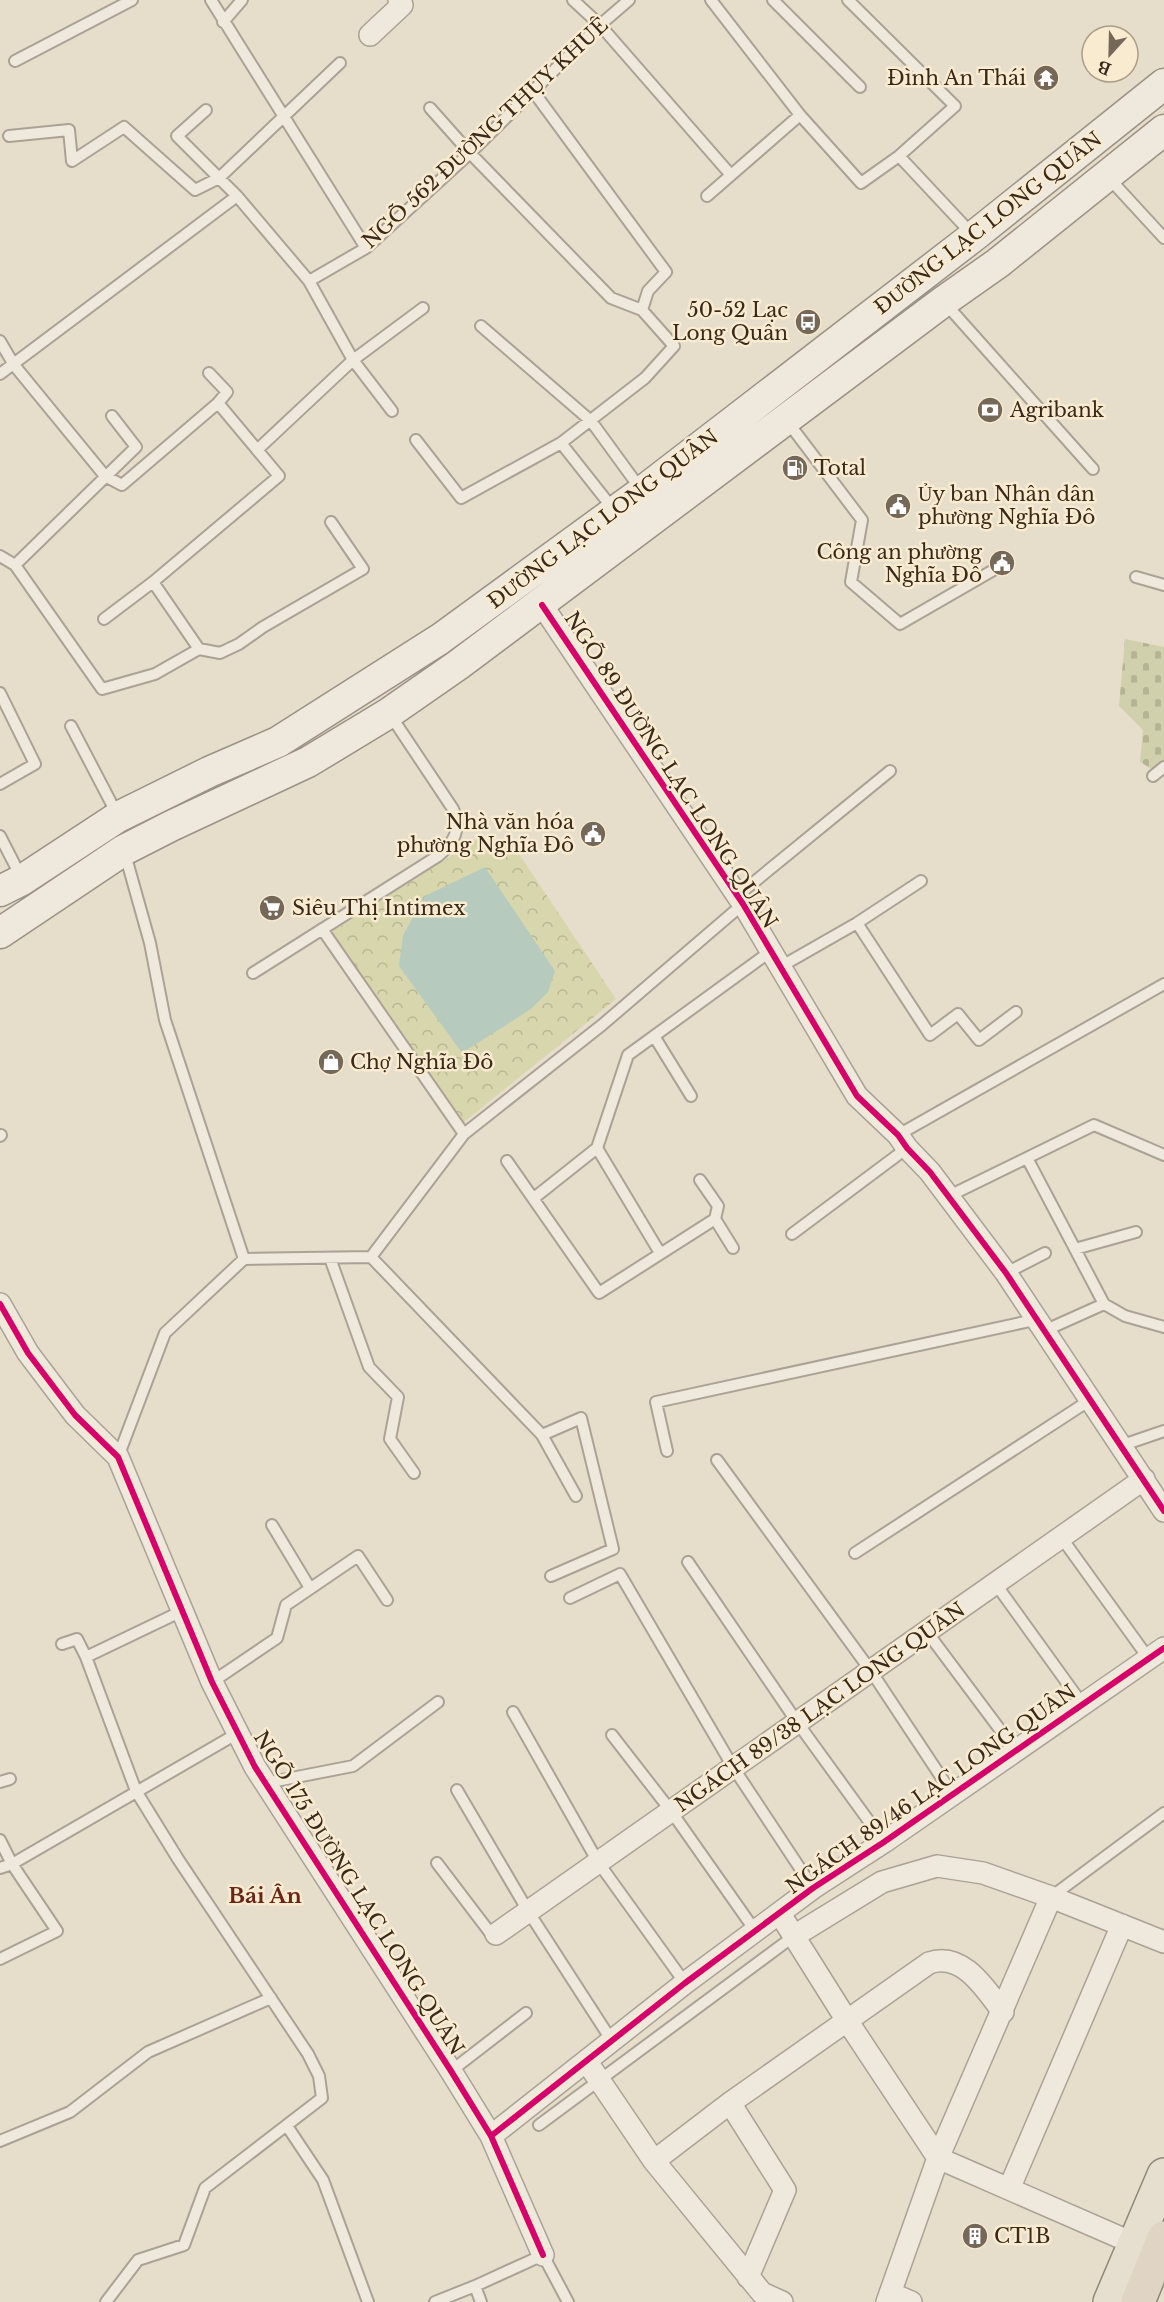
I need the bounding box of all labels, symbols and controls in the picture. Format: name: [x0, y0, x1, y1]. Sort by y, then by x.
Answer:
street label: NGÕ 562 ĐƯỜNG THỤY KHUÊ: [357, 12, 613, 253]
north arrow: [1080, 24, 1140, 84]
text: B: [1094, 56, 1114, 80]
temple icon: Đình An Thái: [1031, 63, 1061, 93]
place label: Đình An Thái: [887, 66, 1026, 90]
street label: ĐƯỜNG LẠC LONG QUÂN: [869, 126, 1107, 319]
place label: 50-52 Lạc Long Quân: [672, 298, 788, 345]
bus stop icon: 50-52 Lạc Long Quân: [793, 307, 823, 337]
bank icon: Agribank: [975, 395, 1005, 425]
place label: Agribank: [1009, 398, 1105, 422]
street label: ĐƯỜNG LẠC LONG QUÂN: [483, 424, 723, 613]
fuel station icon: Total: [780, 453, 810, 483]
place label: Total: [814, 456, 866, 480]
place label: Ủy ban Nhân dân phường Nghĩa Đô: [918, 482, 1095, 529]
public building icon: Ủy ban Nhân dân phường Nghĩa Đô: [883, 491, 913, 521]
place label: Công an phường Nghĩa Đô: [816, 540, 983, 587]
public building icon: Công an phường Nghĩa Đô: [987, 548, 1017, 578]
street label: NGÕ 89 ĐƯỜNG LẠC LONG QUÂN: [559, 607, 783, 933]
place label: Nhà văn hóa phường Nghĩa Đô: [397, 810, 575, 857]
public building icon: Nhà văn hóa phường Nghĩa Đô: [578, 819, 608, 849]
supermarket icon: Siêu Thị Intimex: [257, 893, 287, 923]
place label: Siêu Thị Intimex: [292, 896, 466, 920]
shop icon: Chợ Nghĩa Đô: [316, 1047, 346, 1077]
place label: Chợ Nghĩa Đô: [350, 1050, 493, 1074]
street label: NGÁCH 89/38 LẠC LONG QUÂN: [670, 1596, 970, 1817]
street label: NGÁCH 89/46 LẠC LONG QUÂN: [781, 1678, 1081, 1899]
street label: NGÕ 175 ĐƯỜNG LẠC LONG QUÂN: [249, 1726, 470, 2060]
district label: Bái Ân: [228, 1883, 302, 1909]
building icon: CT1B: [960, 2221, 990, 2251]
place label: CT1B: [994, 2224, 1050, 2248]

